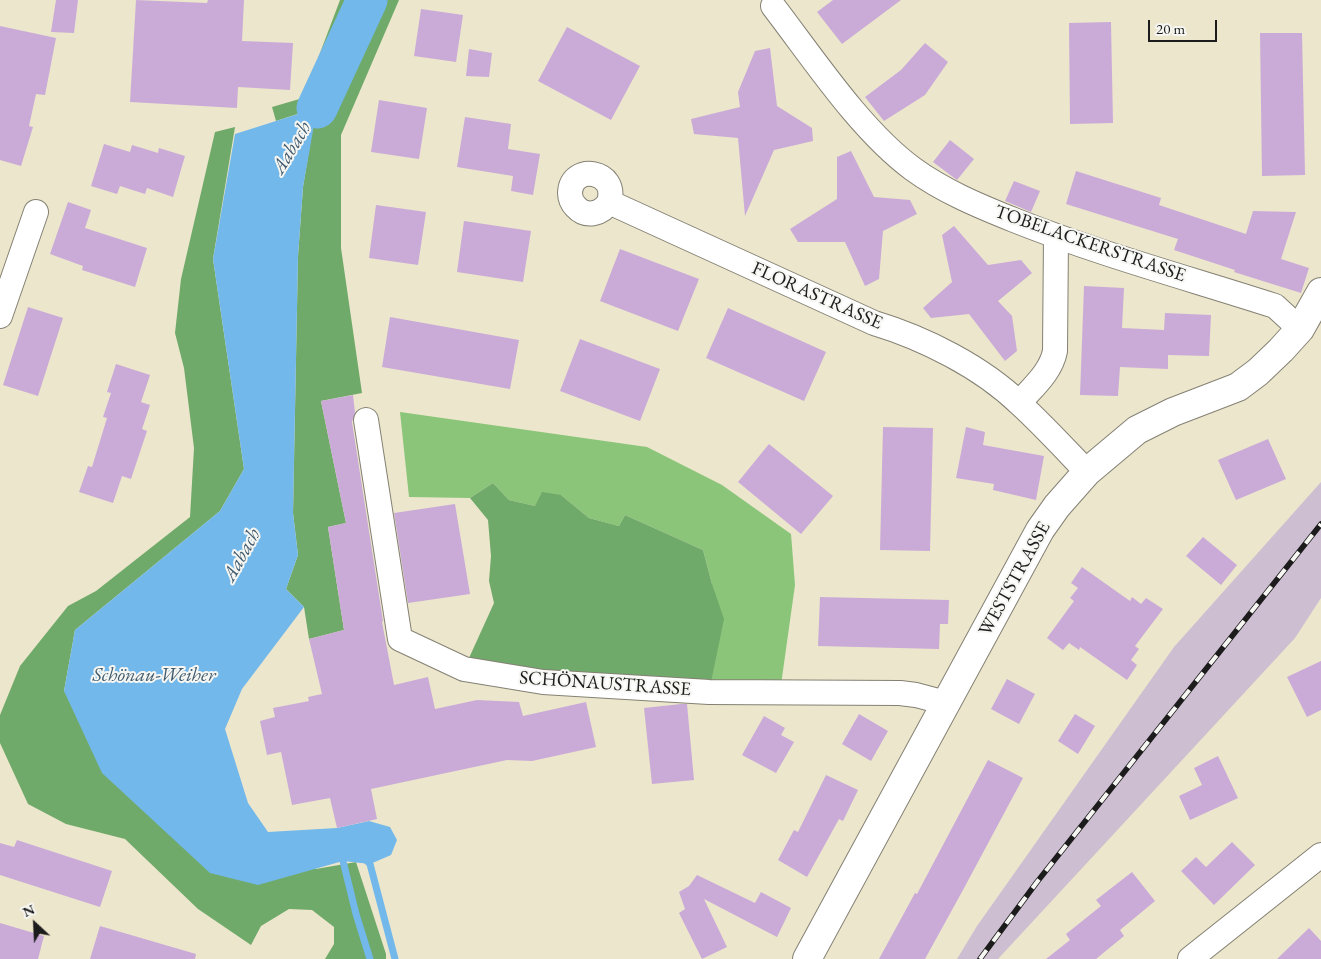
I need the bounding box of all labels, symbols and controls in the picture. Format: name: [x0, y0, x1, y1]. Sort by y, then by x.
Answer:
scale bar: [1151, 10, 1220, 42]
text: 20 m: [1156, 19, 1185, 38]
water label: Aabach: [267, 118, 317, 178]
street label: TOBELACKERSTRASSE: [992, 201, 1188, 287]
street label: FLORASTRASSE: [748, 257, 886, 335]
street label: WESTSTRASSE: [974, 518, 1056, 640]
water label: Aabach: [218, 524, 266, 586]
water label: Schönau-Weiher: [93, 664, 215, 688]
street label: SCHÖNAUSTRASSE: [518, 667, 692, 701]
north arrow: [10, 899, 60, 949]
text: N: [20, 900, 38, 921]

